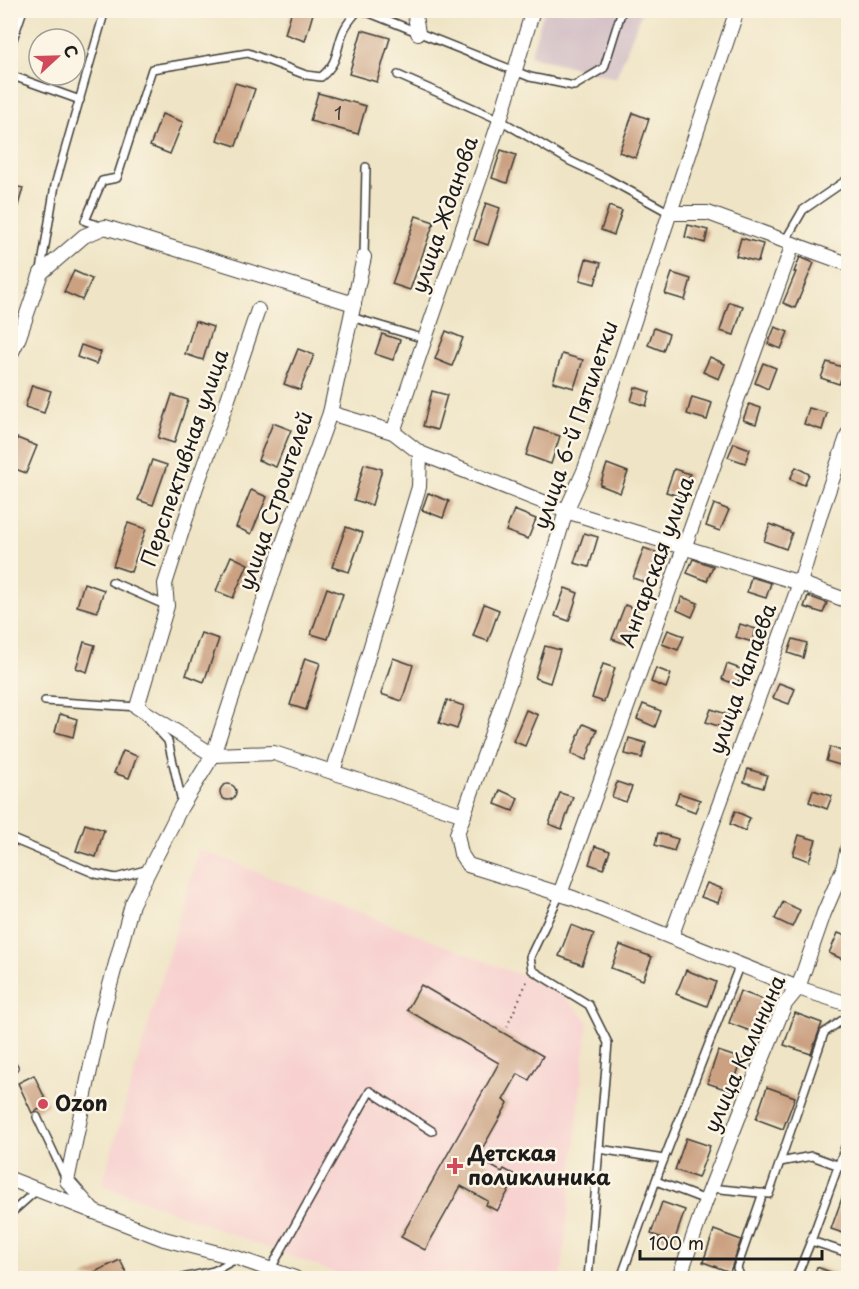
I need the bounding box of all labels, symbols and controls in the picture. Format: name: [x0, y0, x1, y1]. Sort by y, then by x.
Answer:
north arrow: [27, 27, 87, 87]
text: С: [58, 41, 85, 61]
house number: 1: [334, 99, 342, 126]
street label: улица Жданова: [401, 132, 485, 297]
street label: улица 6-й Пятилетки: [523, 316, 625, 533]
street label: Перспективная улица: [131, 344, 236, 570]
street label: улица Строителей: [228, 406, 320, 594]
street label: Ангарская улица: [609, 471, 701, 651]
street label: улица Чапаева: [699, 598, 783, 758]
street label: улица Калинина: [694, 968, 793, 1137]
place label: Ozon: [55, 1086, 108, 1118]
marker: Ozon: [36, 1097, 50, 1111]
place label: Детская поликлиника: [467, 1136, 611, 1192]
marker: Детская поликлиника: [446, 1157, 464, 1175]
scale bar: [640, 1223, 822, 1261]
text: 100 m: [649, 1229, 704, 1256]

